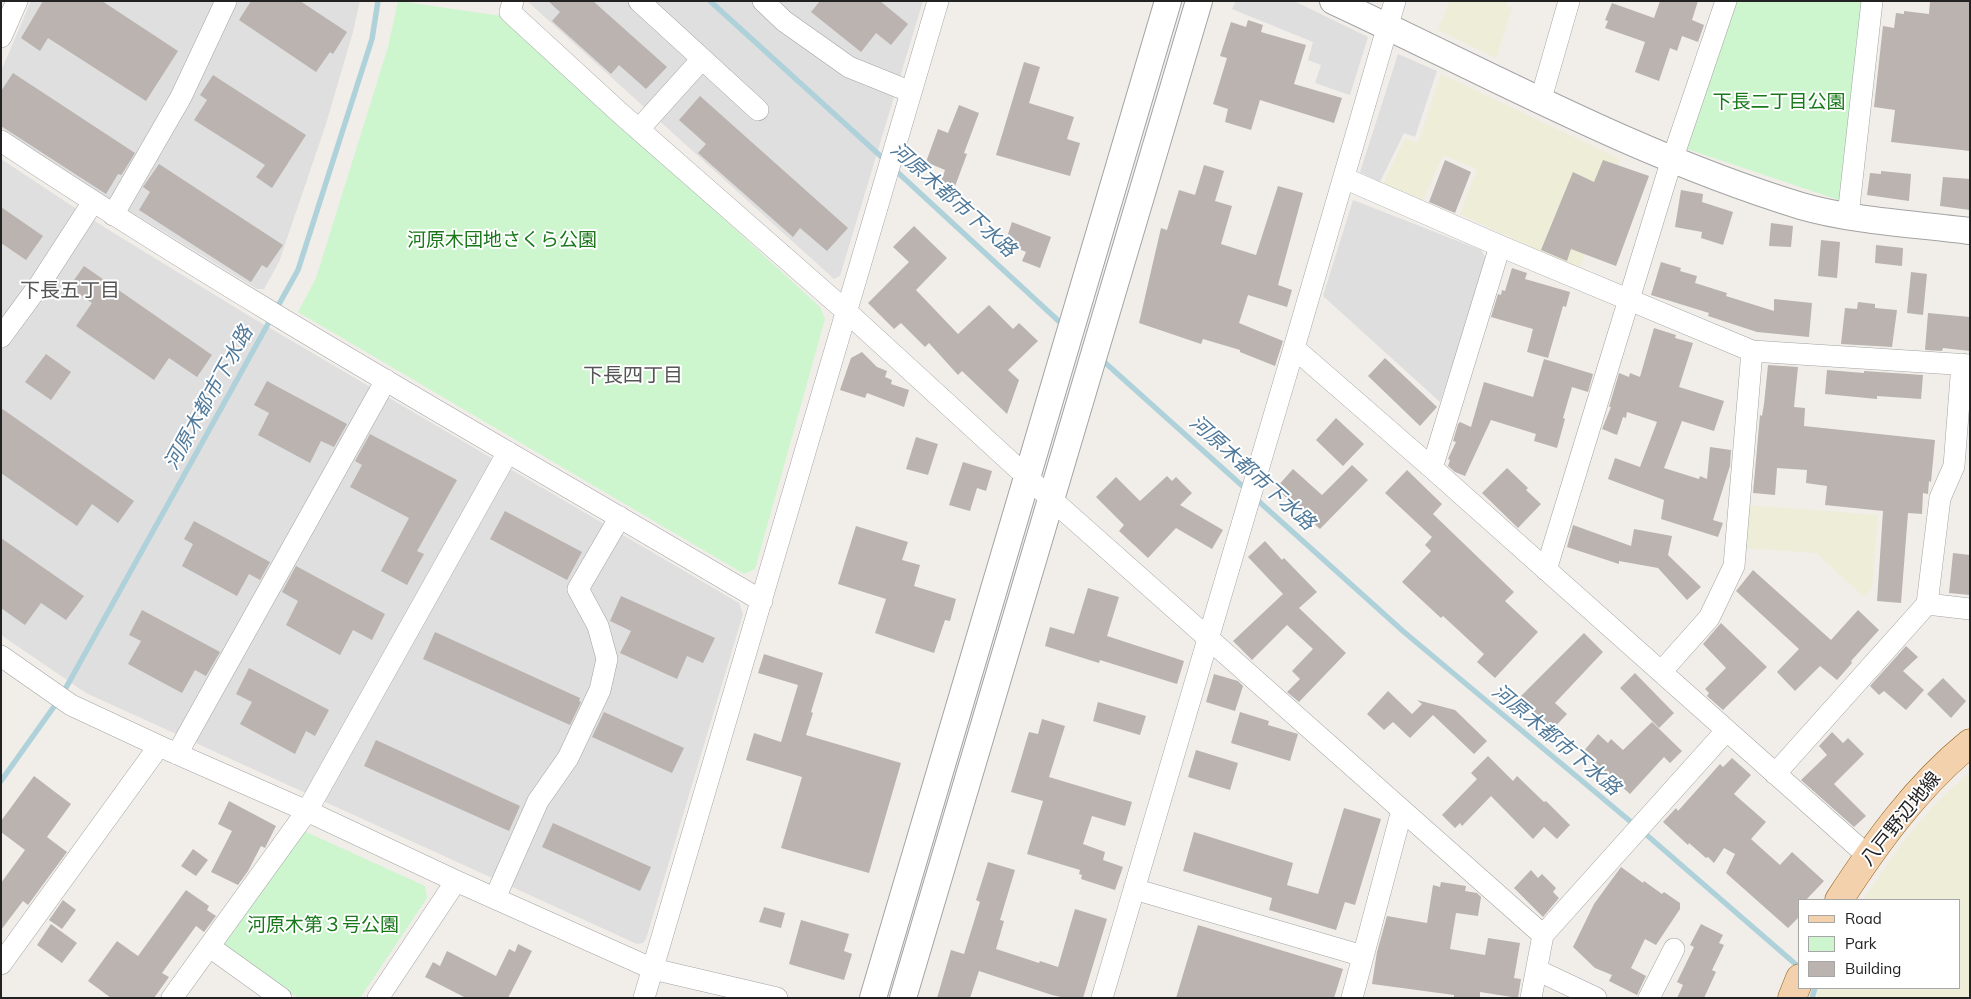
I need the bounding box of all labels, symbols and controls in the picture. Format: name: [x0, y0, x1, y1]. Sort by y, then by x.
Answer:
park label: 下長二丁目公園: [1713, 91, 1845, 113]
water label: 河原木都市下水路: [886, 138, 1020, 262]
park label: 河原木団地さくら公園: [407, 229, 597, 251]
district label: 下長五丁目: [20, 279, 120, 303]
water label: 河原木都市下水路: [160, 322, 258, 474]
district label: 下長四丁目: [583, 364, 683, 388]
water label: 河原木都市下水路: [1185, 411, 1319, 535]
water label: 河原木都市下水路: [1487, 679, 1625, 801]
street label: 八戸野辺地線: [1856, 768, 1946, 870]
legend: [1798, 899, 1961, 989]
text: Road: [1845, 909, 1882, 928]
park label: 河原木第３号公園: [247, 914, 399, 936]
text: Park: [1845, 934, 1877, 953]
text: Building: [1845, 959, 1901, 978]

